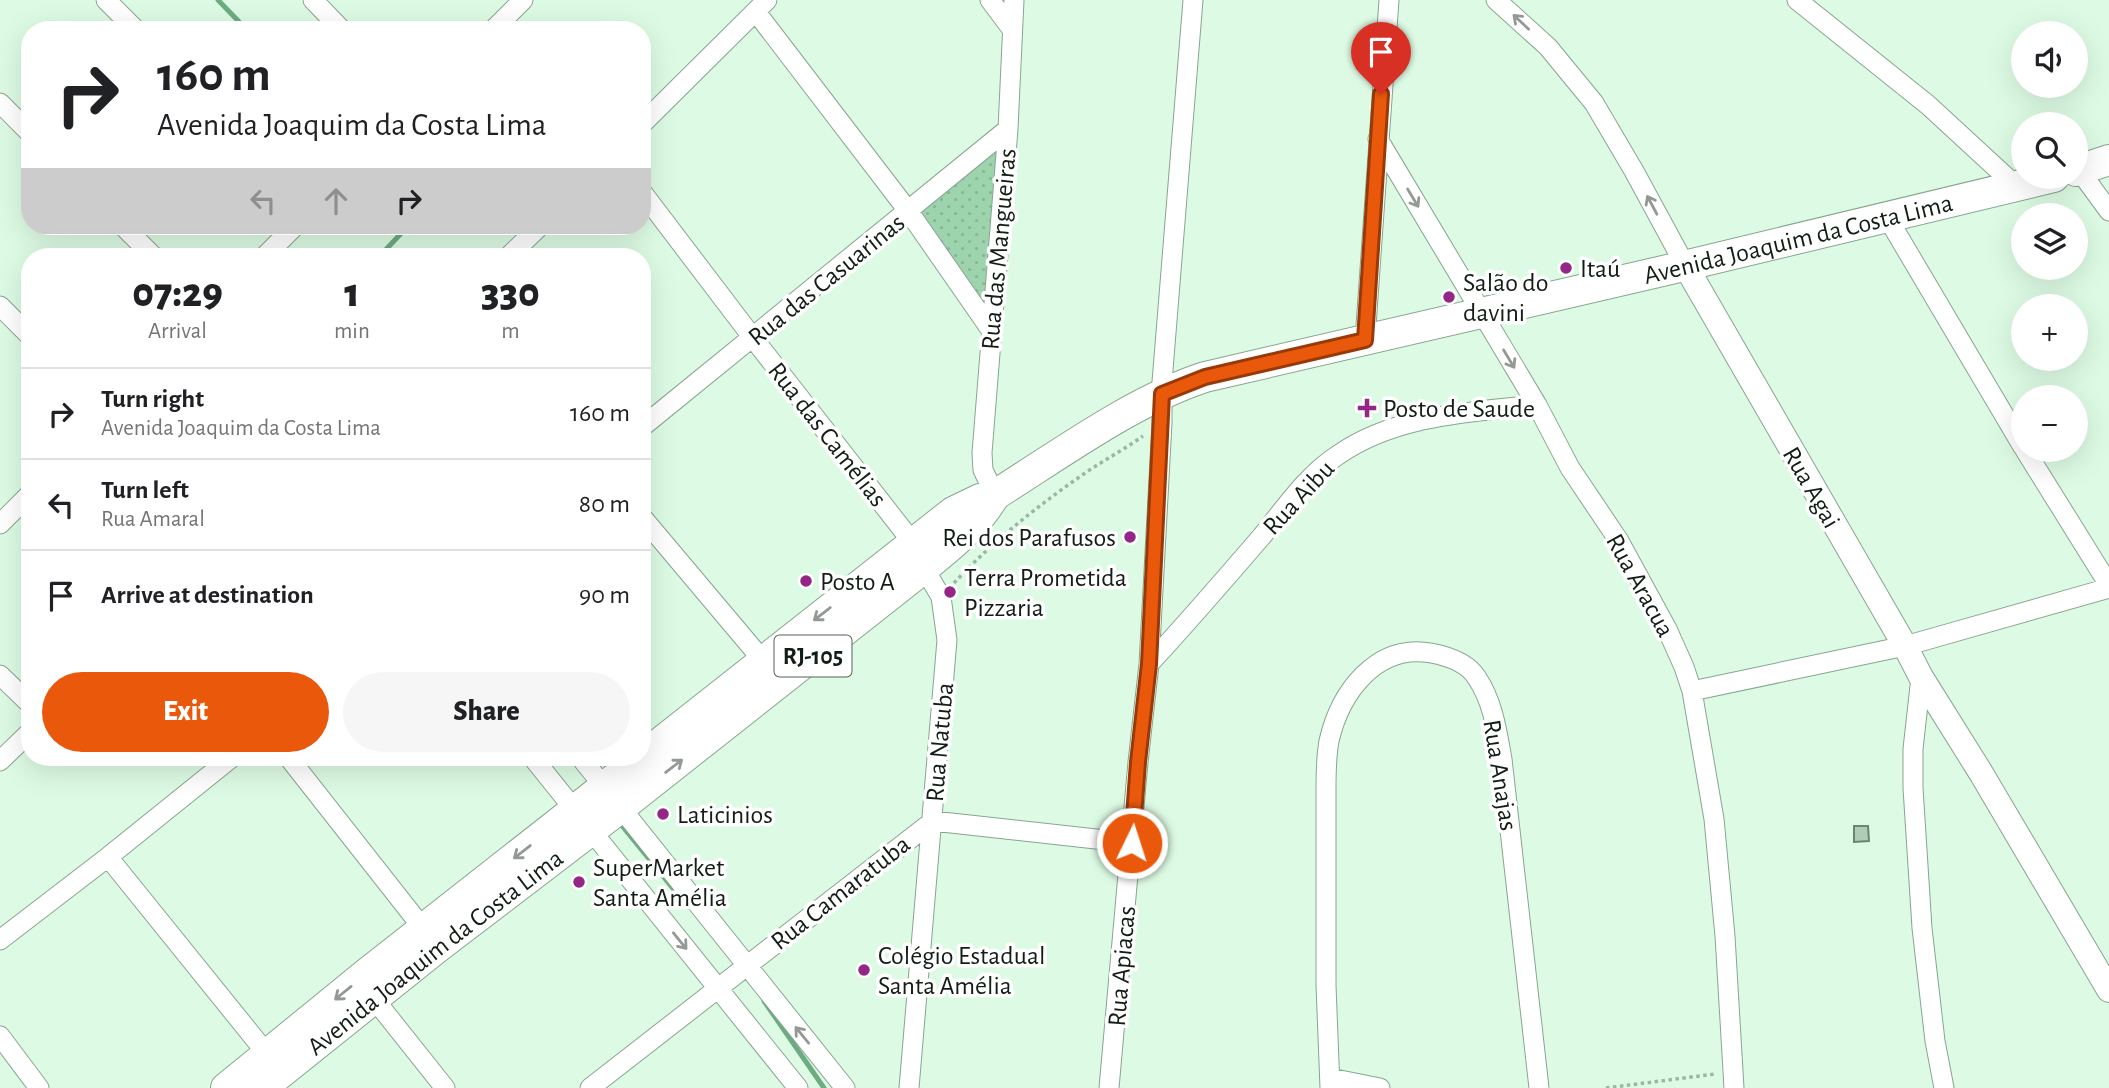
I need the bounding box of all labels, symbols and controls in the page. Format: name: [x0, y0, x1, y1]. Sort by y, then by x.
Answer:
one-way arrow: [1512, 13, 1529, 30]
map controls: [2011, 21, 2088, 462]
button: sound: [2011, 21, 2088, 98]
pin: [1351, 22, 1411, 94]
icon: arrive: [1362, 33, 1400, 71]
icon: right: [42, 49, 133, 140]
text: 160 m: [157, 51, 271, 100]
text: Avenida Joaquim da Costa Lima: [157, 109, 547, 141]
button: search: [2011, 112, 2088, 189]
street label: Rua das Mangueiras: [977, 147, 1021, 351]
icon: left: [244, 182, 282, 220]
icon: ahead: [317, 182, 355, 220]
icon: right: [390, 182, 428, 220]
one-way arrow: [1406, 187, 1420, 207]
street label: Avenida Joaquim da Costa Lima: [1641, 190, 1955, 289]
one-way arrow: [1645, 195, 1659, 216]
button: layers: [2011, 203, 2088, 280]
street label: Rua das Casuarinas: [744, 209, 910, 351]
place label: Itaú: [1580, 256, 1620, 282]
marker: Itaú: [1558, 260, 1574, 276]
place label: Salão do davini: [1463, 270, 1548, 326]
text: 07:29: [132, 272, 223, 314]
text: 1: [344, 272, 360, 314]
text: 330: [481, 272, 540, 314]
marker: Salão do davini: [1441, 289, 1457, 305]
button: +: [2011, 294, 2088, 371]
text: Arrival: [148, 320, 207, 343]
text: min: [334, 320, 370, 343]
text: m: [501, 320, 520, 343]
one-way arrow: [1502, 348, 1516, 368]
street label: Rua das Camélias: [763, 358, 891, 512]
button: −: [2011, 385, 2088, 462]
text: Turn right: [101, 386, 204, 412]
icon: right: [42, 395, 80, 433]
place label: Posto de Saude: [1383, 396, 1535, 422]
marker: Posto de Saude: [1357, 398, 1377, 418]
text: 160 m: [570, 400, 630, 426]
text: Avenida Joaquim da Costa Lima: [101, 417, 381, 440]
street label: Rua Agai: [1778, 442, 1845, 533]
street label: Rua Aibu: [1258, 455, 1339, 540]
text: Turn left: [101, 477, 189, 503]
icon: left: [42, 486, 80, 524]
text: 80 m: [579, 491, 630, 517]
text: Rua Amaral: [101, 508, 205, 531]
place label: Rei dos Parafusos: [942, 525, 1116, 551]
marker: Rei dos Parafusos: [1122, 529, 1138, 545]
street label: Rua Aracua: [1601, 529, 1679, 641]
place label: Terra Prometida Pizzaria: [964, 565, 1127, 621]
place label: Posto A: [820, 569, 895, 595]
marker: Posto A: [798, 573, 814, 589]
icon: arrive: [42, 577, 80, 615]
text: Arrive at destination: [101, 582, 314, 608]
text: 90 m: [579, 582, 630, 608]
marker: Terra Prometida Pizzaria: [942, 584, 958, 600]
one-way arrow: [814, 607, 832, 622]
road number: RJ-105: [774, 636, 852, 676]
button: Exit: [42, 672, 329, 752]
button: Share: [343, 672, 630, 752]
street label: Rua Natuba: [922, 681, 958, 803]
street label: Rua Anajas: [1478, 718, 1522, 833]
one-way arrow: [664, 759, 683, 774]
place label: Laticinios: [677, 802, 773, 828]
marker: Laticinios: [655, 806, 671, 822]
position arrow: [1095, 806, 1169, 880]
street label: Rua Camaratuba: [766, 831, 915, 955]
one-way arrow: [513, 844, 531, 859]
street label: Avenida Joaquim da Costa Lima: [303, 845, 568, 1060]
place label: SuperMarket Santa Amélia: [593, 855, 727, 911]
marker: SuperMarket Santa Amélia: [571, 874, 587, 890]
street label: Rua Apiacas: [1104, 905, 1140, 1027]
one-way arrow: [673, 932, 688, 950]
place label: Colégio Estadual Santa Amélia: [878, 943, 1046, 999]
marker: Colégio Estadual Santa Amélia: [856, 962, 872, 978]
one-way arrow: [335, 985, 353, 1000]
one-way arrow: [795, 1026, 810, 1044]

